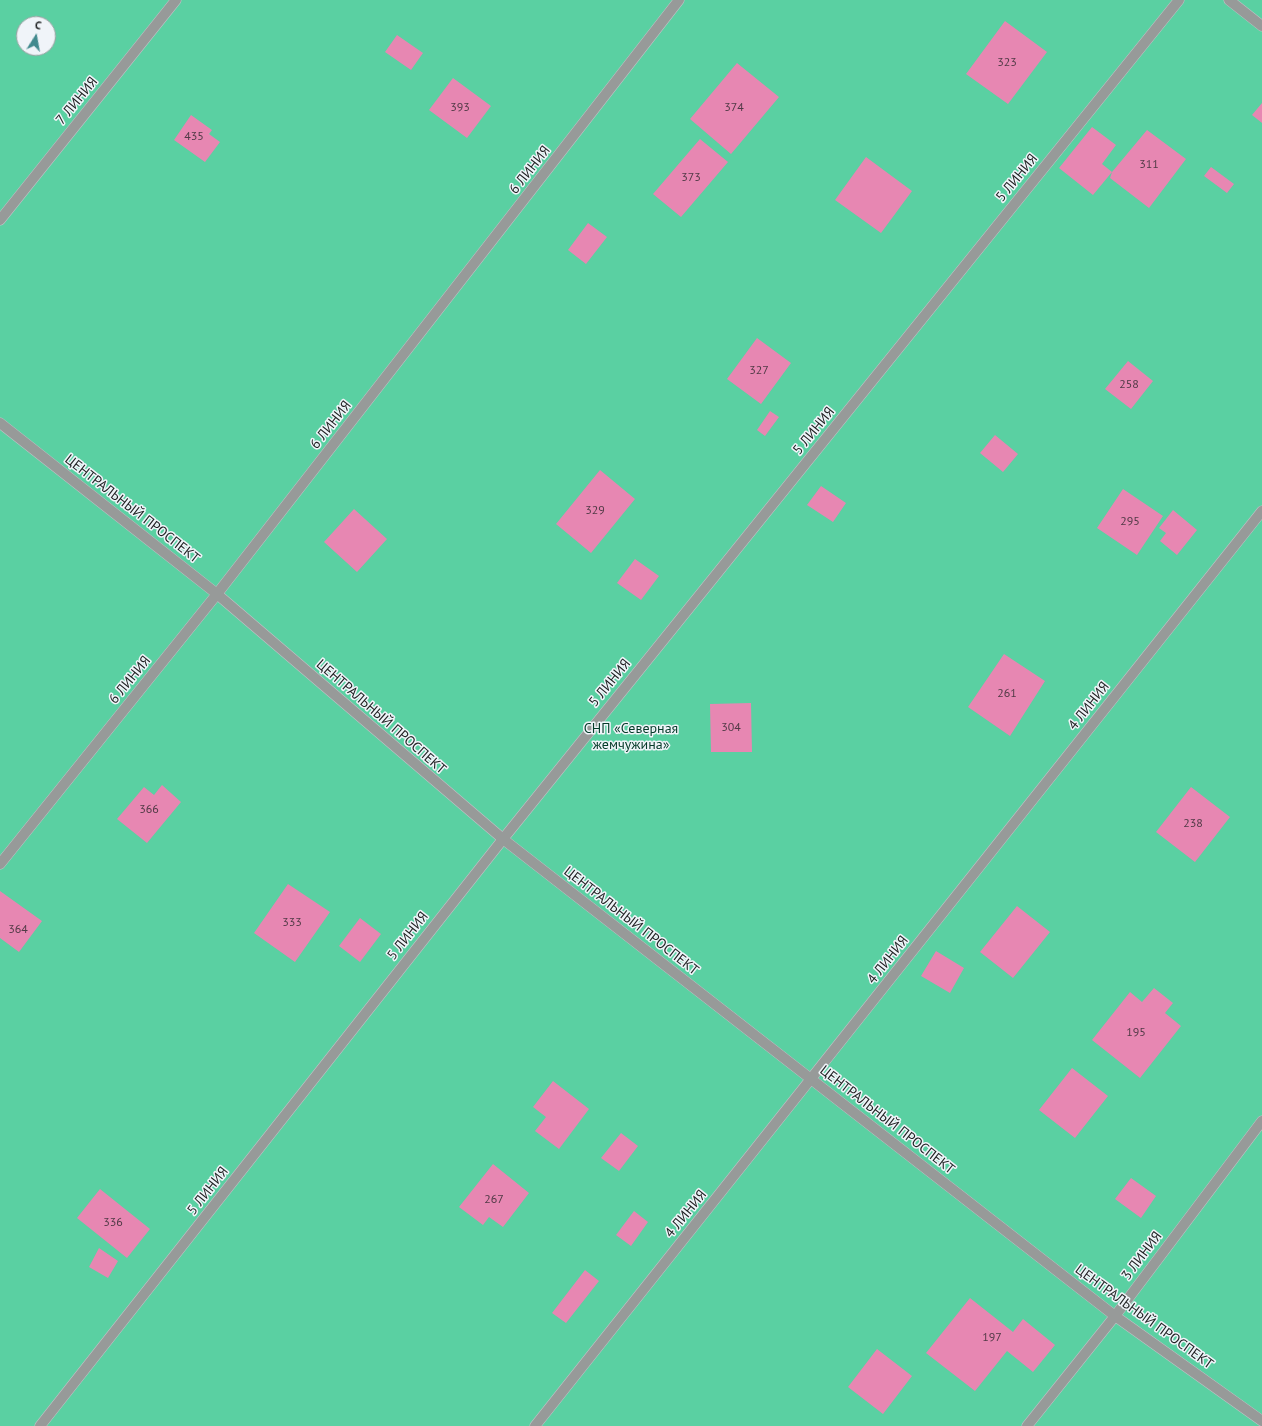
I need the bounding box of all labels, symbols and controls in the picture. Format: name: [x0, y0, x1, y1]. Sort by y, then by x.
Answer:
north arrow: [16, 16, 56, 56]
text: С: [34, 18, 42, 33]
house number: 323: [997, 56, 1017, 70]
street label: 7 ЛИНИЯ: [53, 74, 101, 128]
house number: 393: [450, 101, 470, 115]
house number: 374: [724, 101, 744, 115]
house number: 435: [184, 130, 204, 144]
street label: 6 ЛИНИЯ: [506, 143, 554, 197]
street label: 5 ЛИНИЯ: [993, 151, 1041, 205]
house number: 311: [1139, 158, 1159, 172]
house number: 373: [681, 171, 701, 185]
house number: 327: [749, 364, 769, 378]
house number: 258: [1119, 378, 1139, 392]
street label: 6 ЛИНИЯ: [307, 398, 355, 452]
street label: 5 ЛИНИЯ: [790, 404, 838, 458]
street label: ЦЕНТРАЛЬНЫЙ ПРОСПЕКТ: [61, 451, 203, 567]
house number: 329: [585, 504, 605, 518]
house number: 295: [1120, 515, 1140, 529]
street label: 6 ЛИНИЯ: [106, 653, 154, 707]
street label: ЦЕНТРАЛЬНЫЙ ПРОСПЕКТ: [313, 656, 449, 778]
street label: 5 ЛИНИЯ: [586, 656, 634, 710]
street label: 4 ЛИНИЯ: [1065, 679, 1113, 733]
house number: 261: [997, 687, 1017, 701]
park label: СНП «Северная жемчужина»: [584, 721, 678, 754]
house number: 304: [721, 721, 741, 735]
house number: 366: [139, 803, 159, 817]
house number: 238: [1183, 817, 1203, 831]
street label: ЦЕНТРАЛЬНЫЙ ПРОСПЕКТ: [560, 863, 702, 979]
street label: 5 ЛИНИЯ: [384, 909, 432, 963]
house number: 333: [282, 916, 302, 930]
house number: 364: [8, 923, 28, 937]
street label: 4 ЛИНИЯ: [864, 933, 912, 987]
house number: 195: [1126, 1026, 1146, 1040]
street label: ЦЕНТРАЛЬНЫЙ ПРОСПЕКТ: [816, 1062, 958, 1178]
street label: 5 ЛИНИЯ: [184, 1164, 232, 1218]
street label: 4 ЛИНИЯ: [662, 1187, 710, 1241]
house number: 267: [484, 1193, 504, 1207]
house number: 336: [103, 1216, 123, 1230]
street label: 3 ЛИНИЯ: [1118, 1228, 1166, 1284]
street label: ЦЕНТРАЛЬНЫЙ ПРОСПЕКТ: [1072, 1261, 1216, 1373]
house number: 197: [982, 1331, 1002, 1345]

